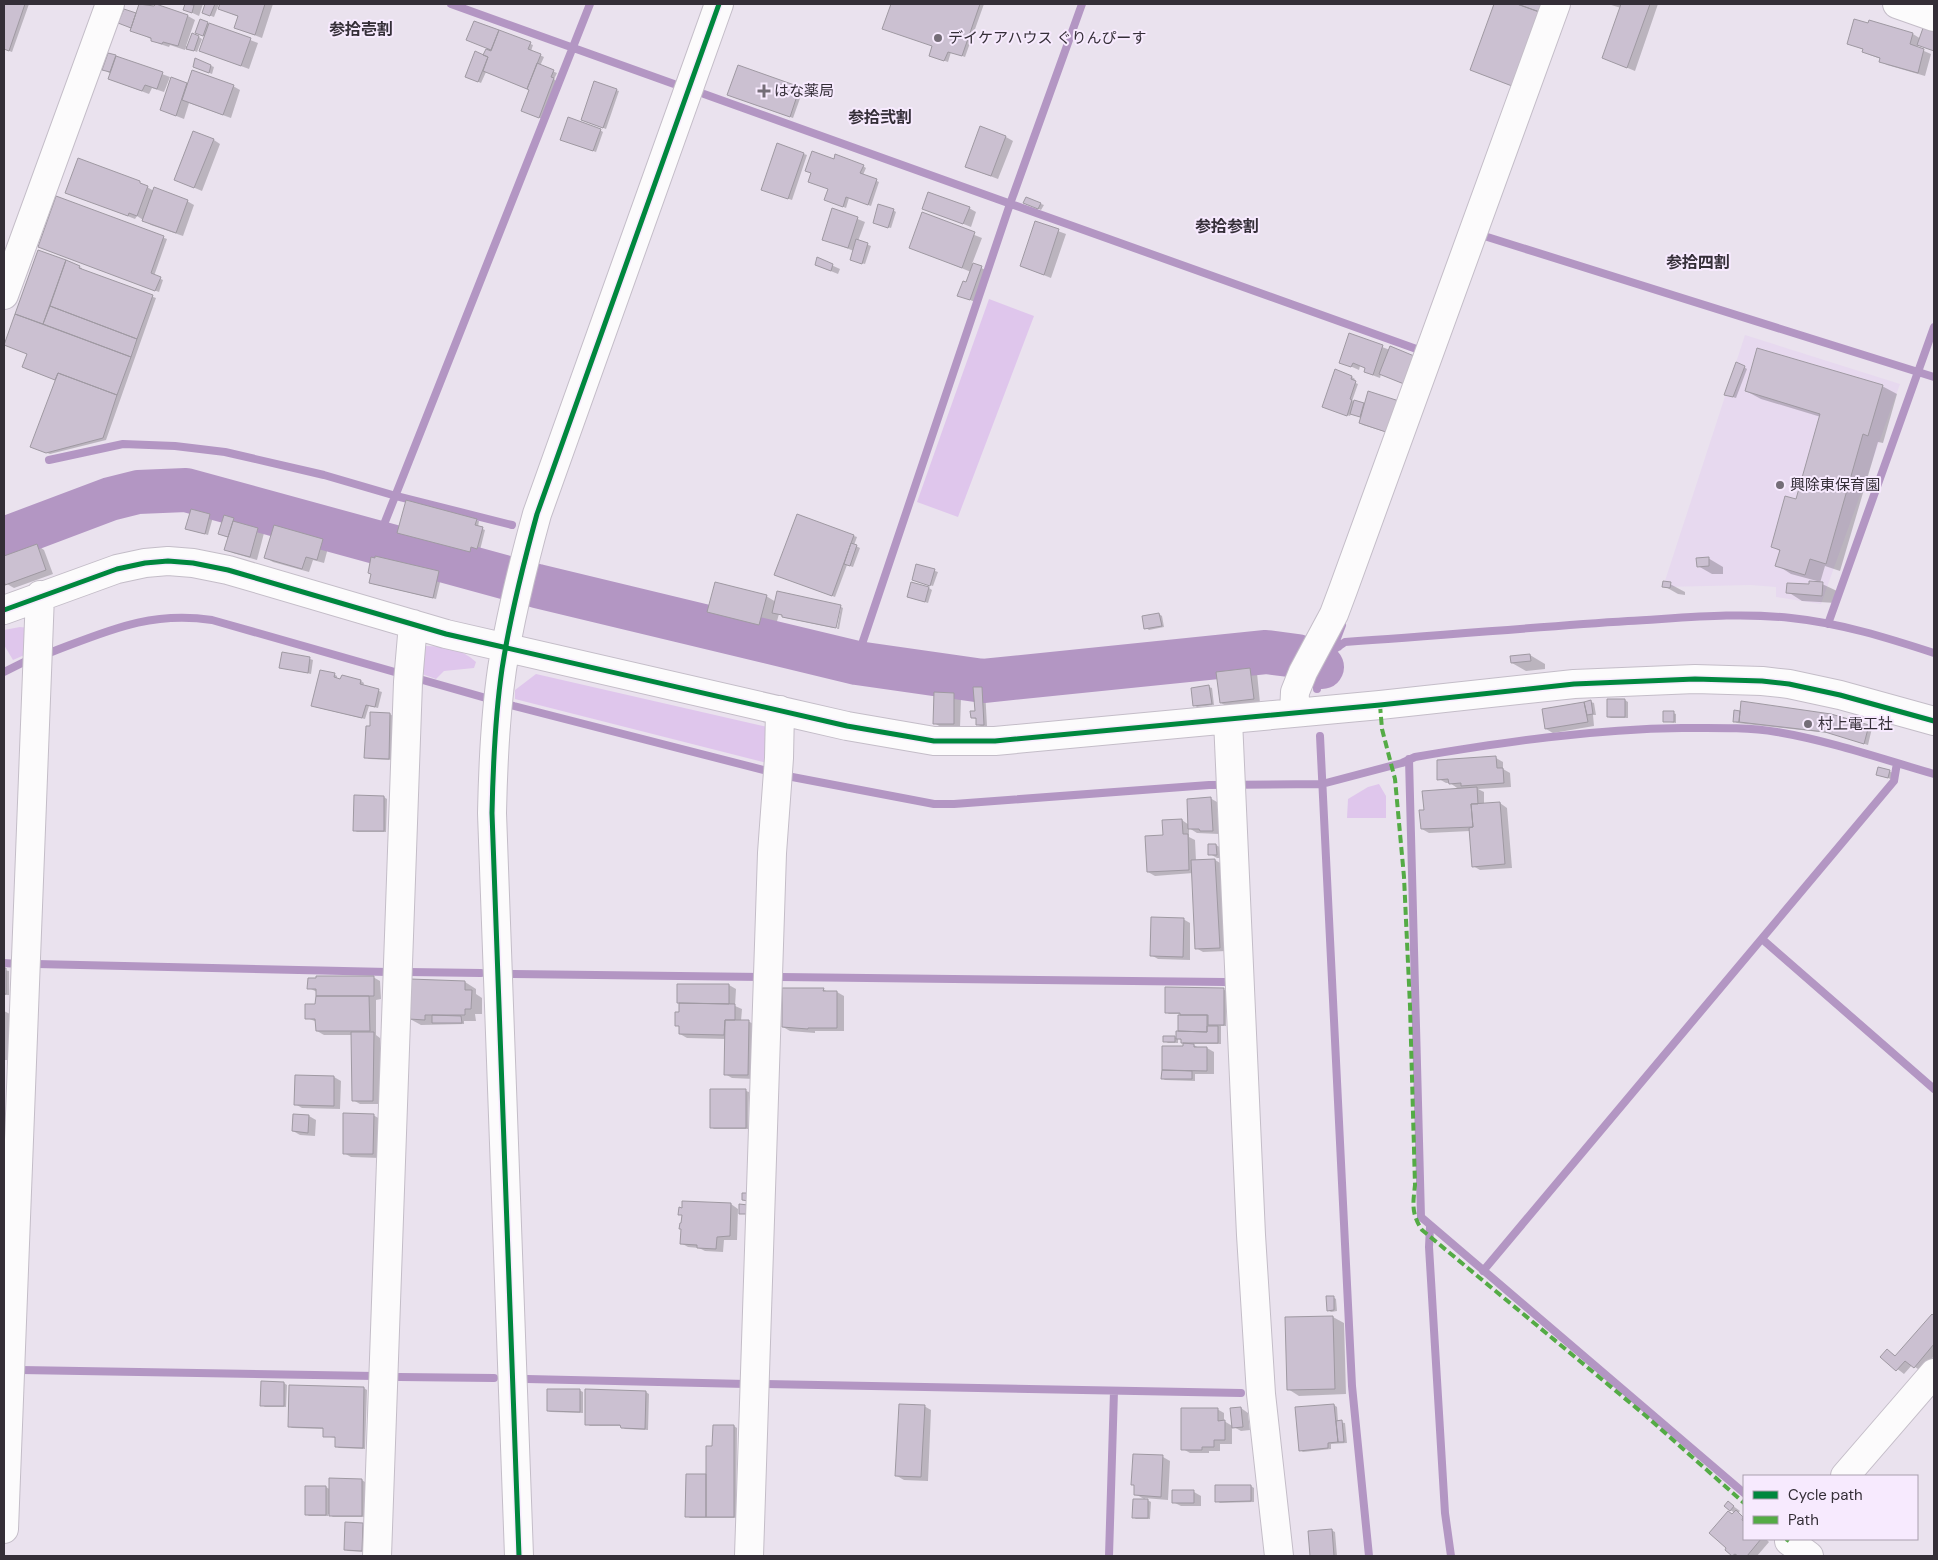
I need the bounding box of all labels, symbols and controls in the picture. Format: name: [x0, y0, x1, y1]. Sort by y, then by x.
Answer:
district label: 参拾壱割: [329, 19, 393, 40]
place label: デイケアハウス ぐりんぴーす: [948, 28, 1146, 48]
marker: デイケアハウス ぐりんぴーす: [932, 32, 944, 44]
place label: はな薬局: [774, 81, 834, 101]
marker: はな薬局: [758, 85, 770, 97]
district label: 参拾弐割: [848, 107, 912, 128]
district label: 参拾参割: [1195, 216, 1259, 237]
district label: 参拾四割: [1666, 252, 1730, 273]
place label: 興除東保育園: [1790, 475, 1880, 495]
marker: 興除東保育園: [1774, 479, 1786, 491]
place label: 村上電工社: [1818, 714, 1893, 734]
marker: 村上電工社: [1802, 718, 1814, 730]
legend: [1743, 1475, 1918, 1540]
text: Cycle path: [1788, 1485, 1863, 1505]
text: Path: [1788, 1510, 1819, 1530]

